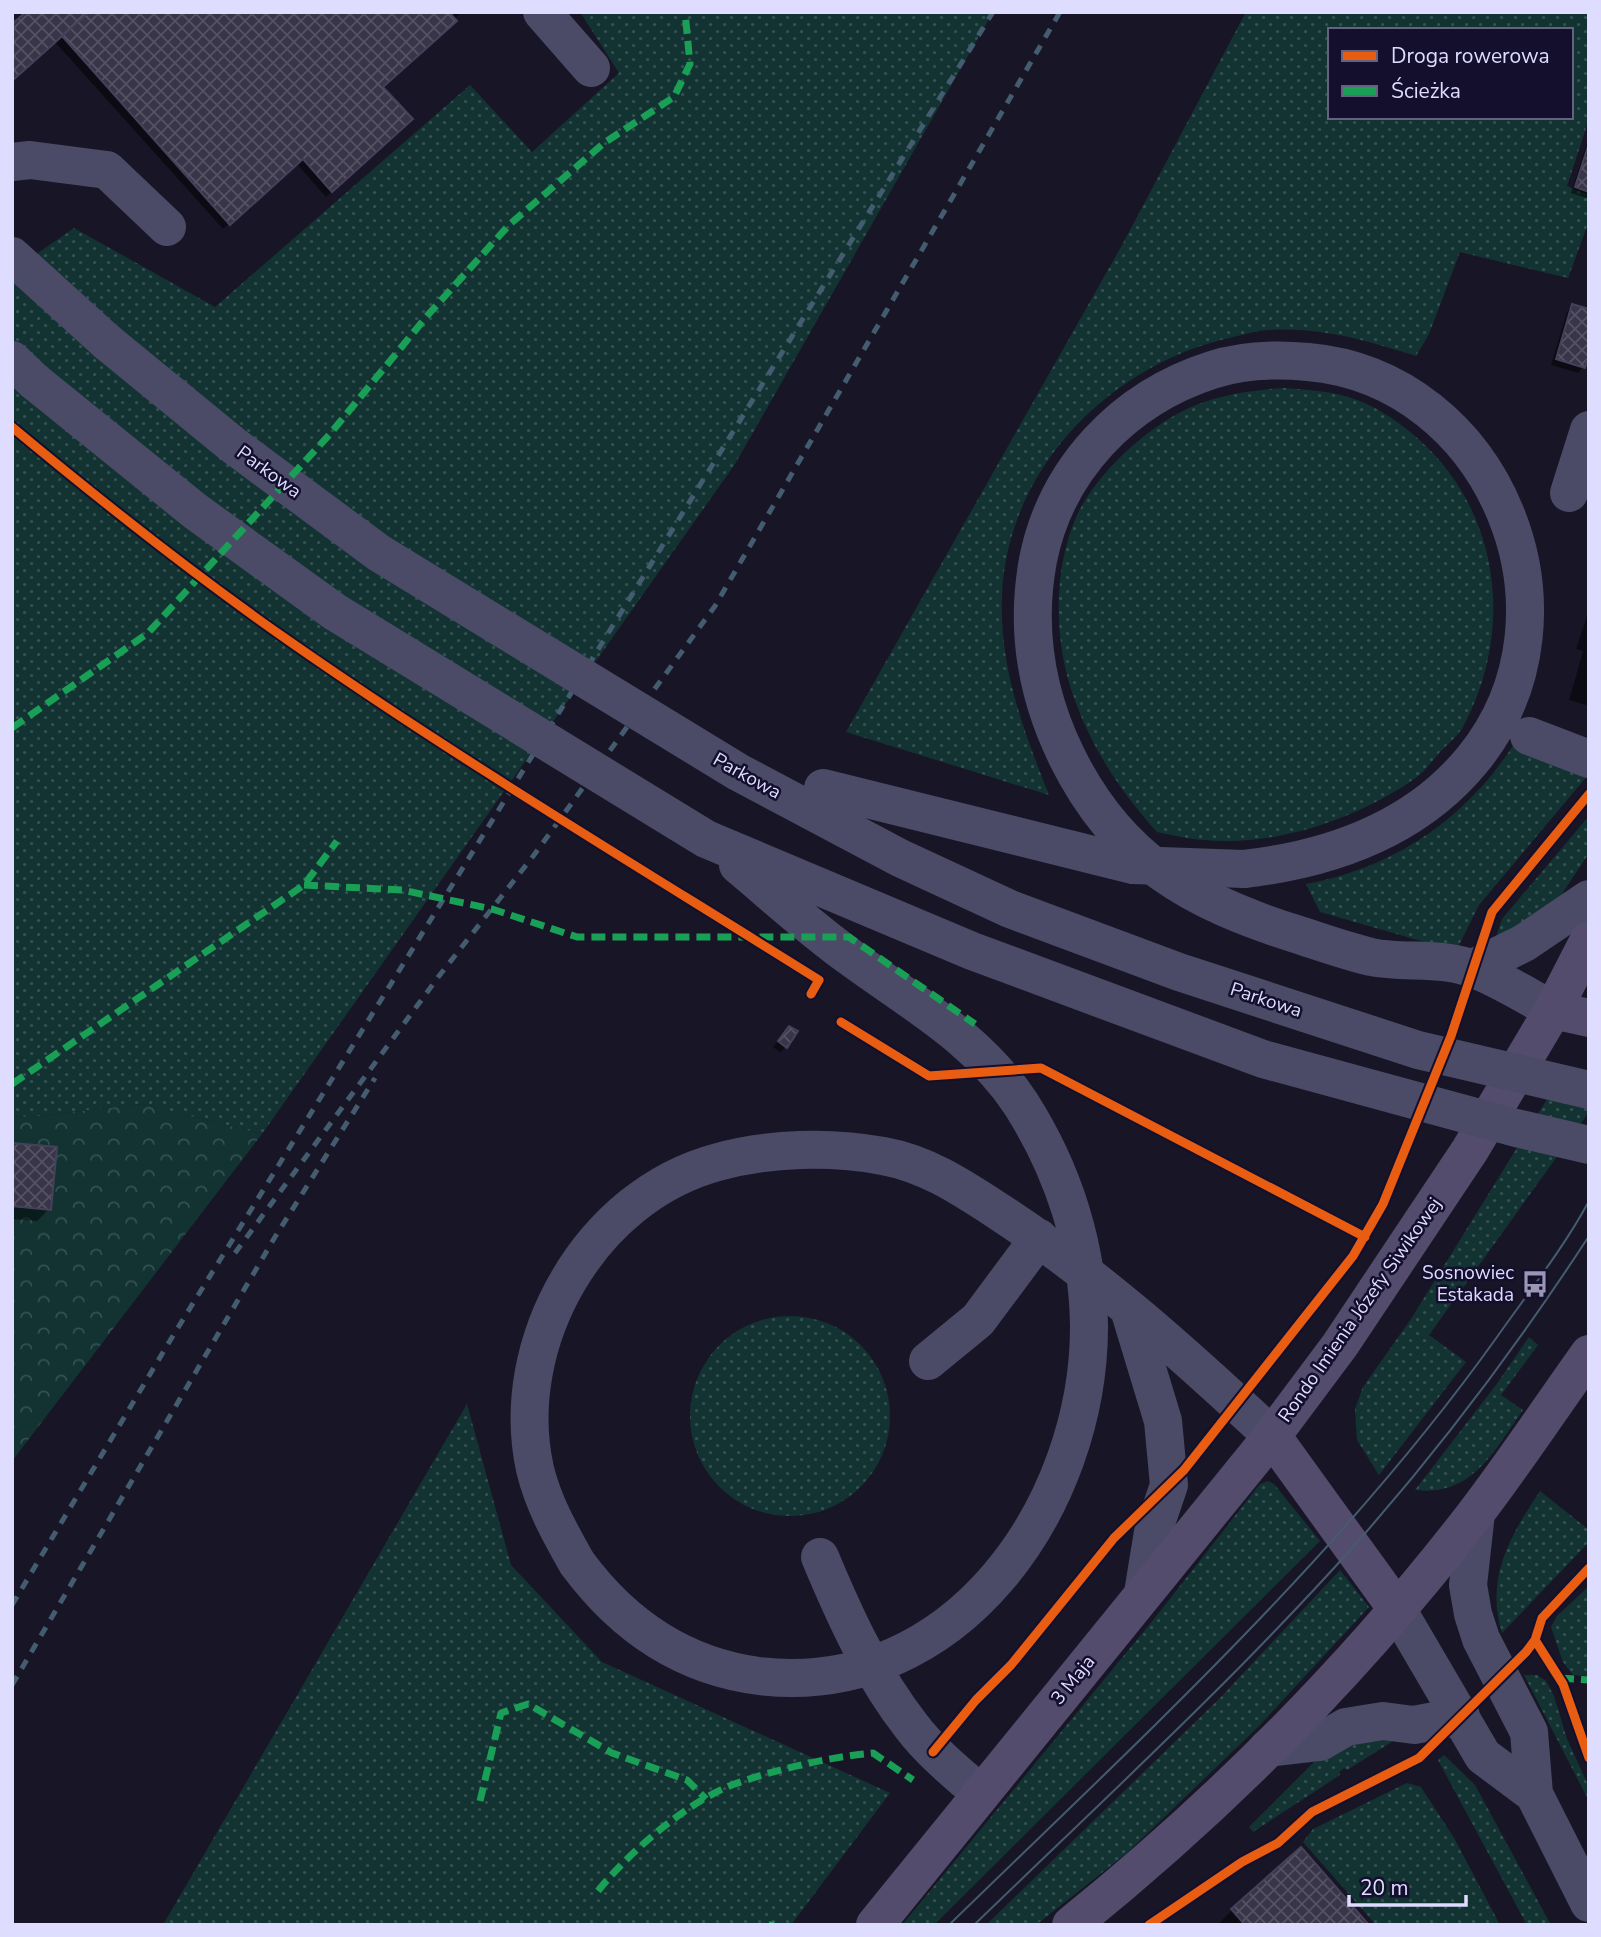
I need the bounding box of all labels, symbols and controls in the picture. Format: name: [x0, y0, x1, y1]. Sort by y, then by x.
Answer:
legend: [1328, 28, 1573, 119]
text: Droga rowerowa: [1391, 42, 1550, 70]
text: Ścieżka: [1391, 77, 1461, 105]
street label: Parkowa: [231, 440, 307, 504]
street label: Parkowa: [708, 747, 786, 805]
street label: Parkowa: [1227, 976, 1305, 1024]
street label: Rondo Imienia Józefy Siwikowej: [1272, 1192, 1448, 1428]
place label: Sosnowiec Estakada: [1422, 1260, 1514, 1308]
bus stop icon: Sosnowiec Estakada: [1520, 1269, 1550, 1299]
street label: 3 Maja: [1045, 1650, 1101, 1710]
scale bar: [1349, 1864, 1466, 1908]
text: 20 m: [1360, 1874, 1409, 1902]

